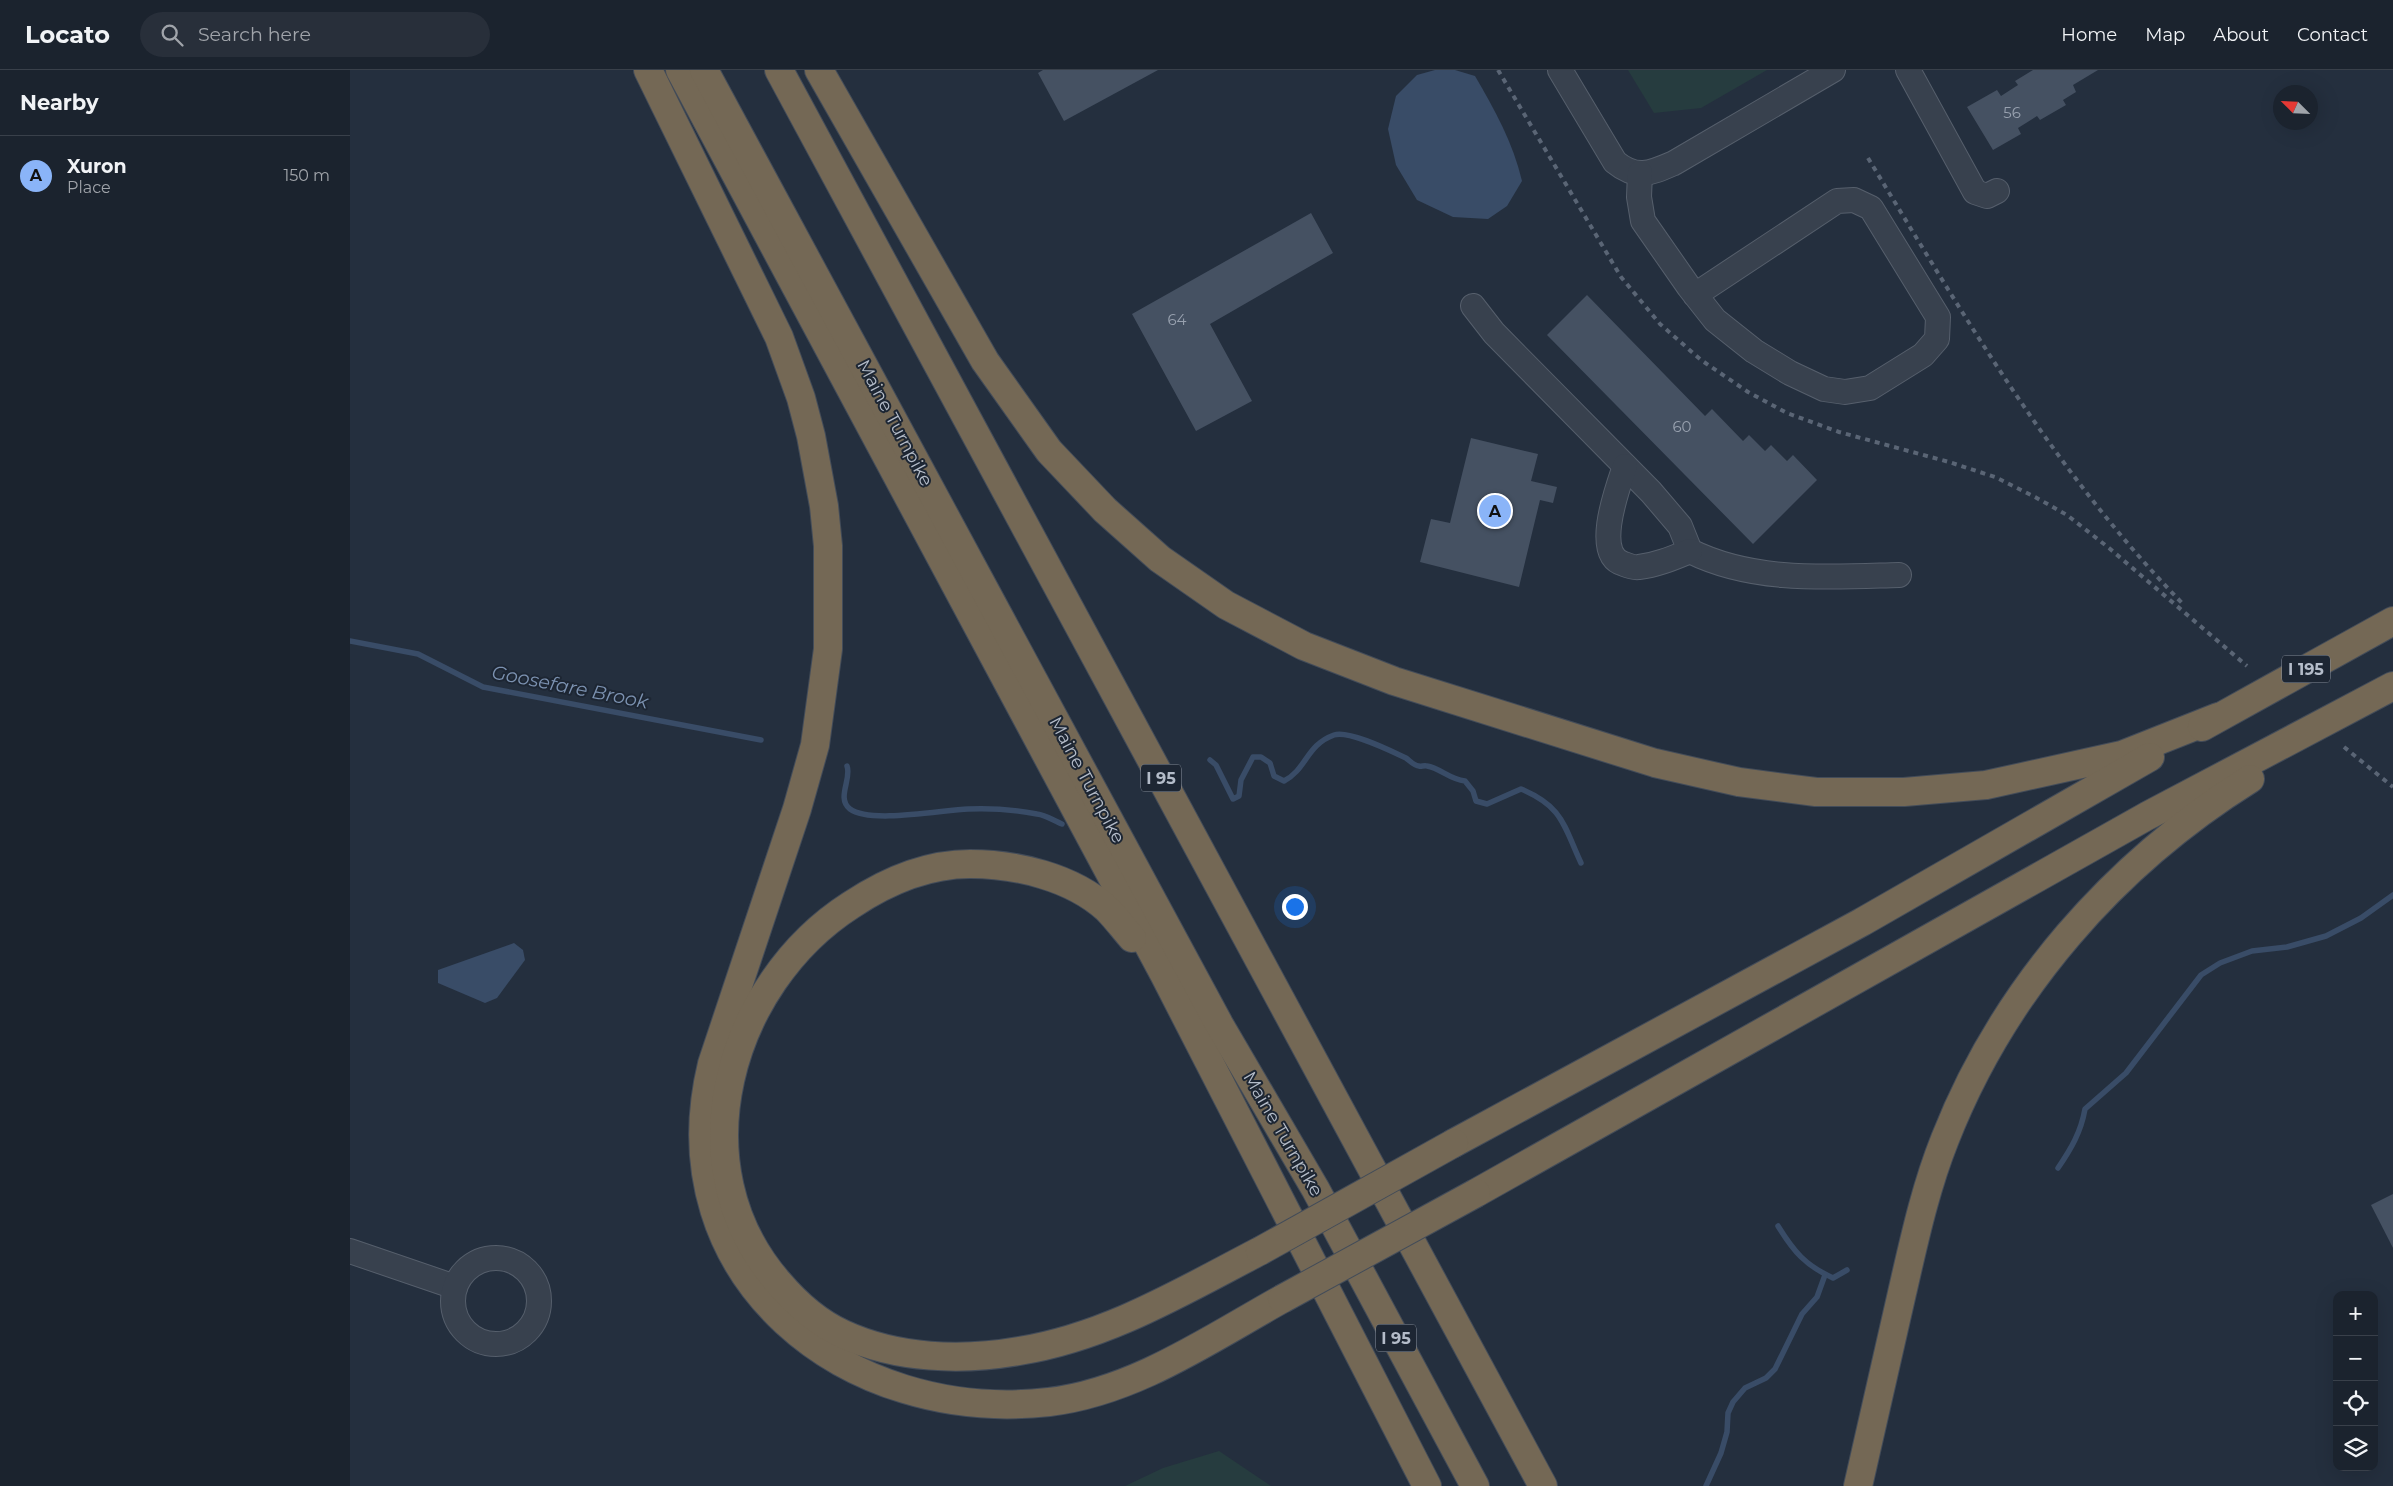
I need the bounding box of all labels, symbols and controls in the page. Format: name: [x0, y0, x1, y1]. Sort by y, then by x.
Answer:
search box: [140, 12, 490, 57]
text: Locato: [25, 20, 110, 49]
icon: search: [158, 21, 186, 49]
text: Search here: [198, 23, 311, 46]
text: Home: [2061, 24, 2117, 46]
text: Map: [2145, 24, 2185, 46]
text: About: [2213, 24, 2269, 46]
text: Contact: [2297, 24, 2368, 46]
north arrow: [2273, 85, 2318, 130]
text: Nearby: [20, 90, 99, 115]
house number: 56: [2003, 103, 2021, 122]
text: Xuron: [67, 155, 127, 178]
text: A: [30, 166, 42, 185]
text: 150 m: [283, 166, 330, 185]
text: Place: [67, 178, 111, 197]
house number: 64: [1167, 310, 1187, 329]
street label: Maine Turnpike: [852, 356, 938, 490]
house number: 60: [1672, 417, 1692, 436]
pin: A: [1479, 492, 1511, 530]
road number: I 195: [2282, 656, 2330, 682]
water label: Goosefare Brook: [490, 661, 651, 714]
street label: Maine Turnpike: [1044, 713, 1130, 847]
road number: I 95: [1141, 764, 1181, 791]
your location: [1282, 894, 1308, 920]
street label: Maine Turnpike: [1238, 1068, 1328, 1200]
map controls: [2333, 1291, 2378, 1471]
button: +: [2333, 1291, 2378, 1336]
road number: I 95: [1376, 1324, 1416, 1352]
button: −: [2333, 1336, 2378, 1381]
button: locate: [2333, 1381, 2378, 1426]
button: layers: [2333, 1426, 2378, 1471]

